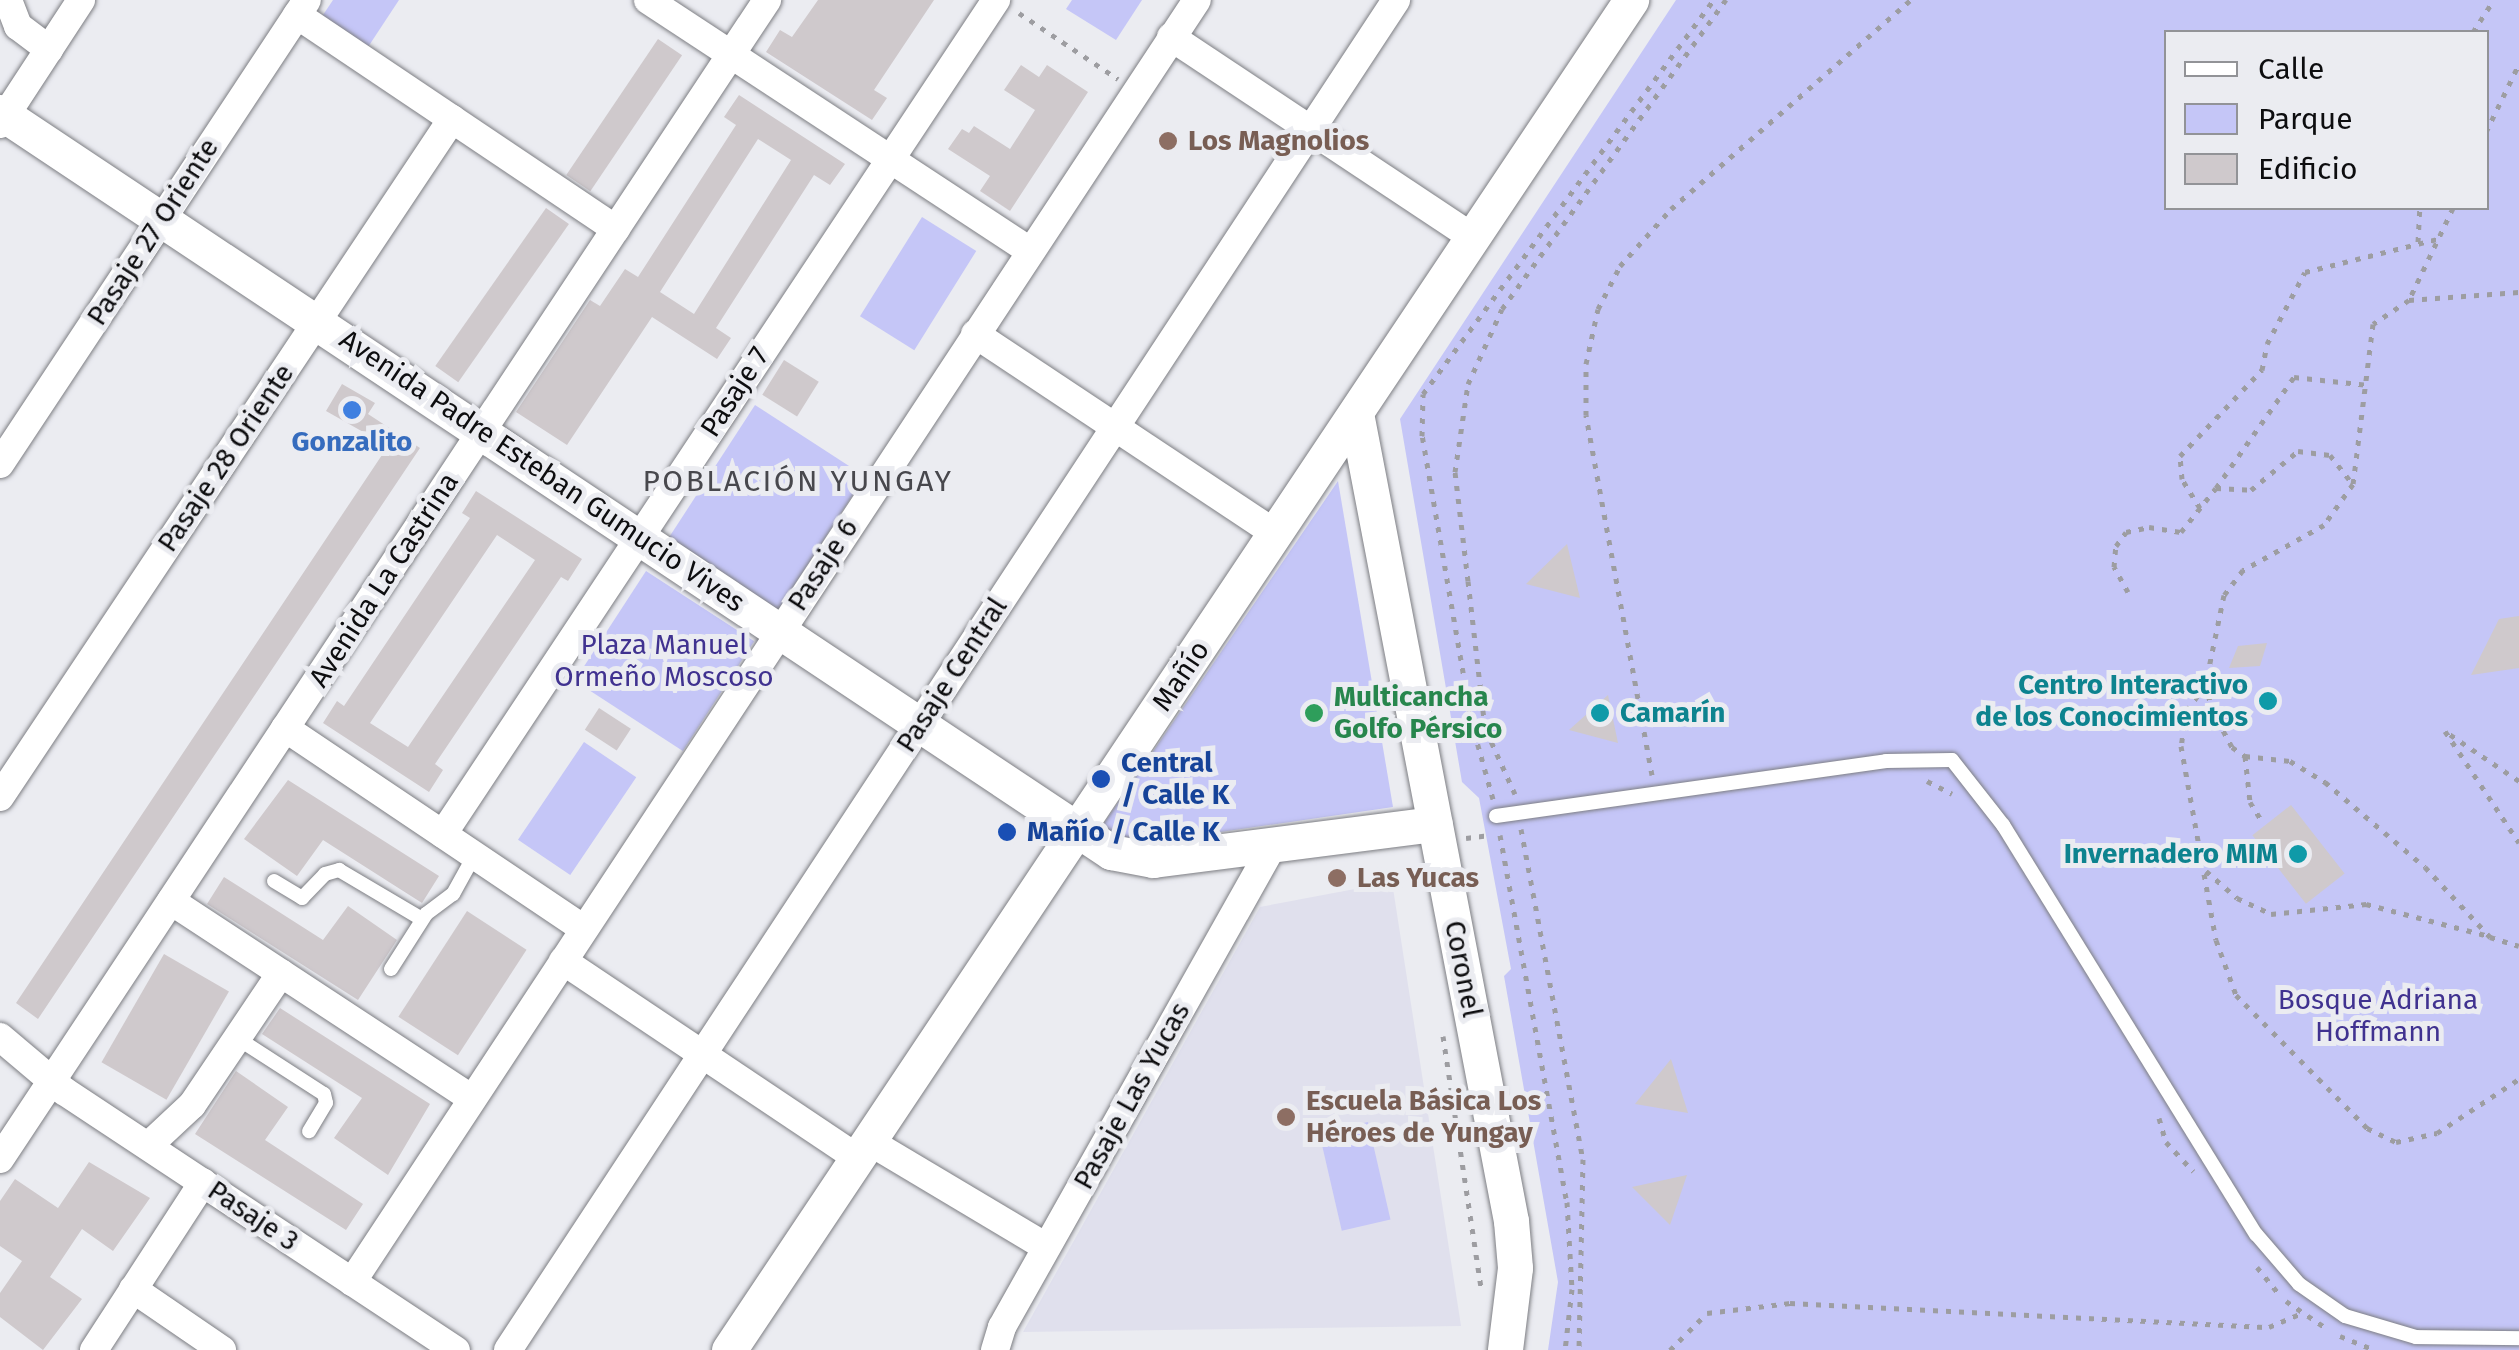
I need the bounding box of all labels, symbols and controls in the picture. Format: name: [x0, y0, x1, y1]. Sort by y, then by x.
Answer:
legend: [2164, 30, 2489, 210]
text: Calle: [2258, 51, 2324, 87]
text: Parque: [2258, 101, 2353, 137]
place label: Los Magnolios: [1188, 124, 1369, 158]
marker: Los Magnolios: [1157, 130, 1179, 152]
street label: Pasaje 27 Oriente: [80, 132, 226, 332]
text: Edificio: [2258, 151, 2357, 187]
street label: Avenida Padre Esteban Gumucio Vives: [333, 323, 751, 619]
street label: Pasaje 7: [694, 341, 776, 443]
street label: Pasaje 28 Oriente: [151, 358, 301, 558]
marker: Gonzalito: [341, 399, 363, 421]
place label: Gonzalito: [292, 425, 412, 459]
district label: POBLACIÓN YUNGAY: [642, 463, 954, 499]
street label: Avenida La Castrina: [302, 466, 466, 694]
street label: Pasaje 6: [781, 513, 865, 617]
street label: Pasaje Central: [889, 591, 1015, 759]
park label: Plaza Manuel Ormeño Moscoso: [554, 628, 774, 694]
street label: Mañío: [1145, 634, 1217, 718]
place label: Centro Interactivo de los Conocimientos: [1975, 668, 2248, 734]
place label: Multicancha Golfo Pérsico: [1334, 680, 1502, 746]
marker: Centro Interactivo de los Conocimientos: [2257, 690, 2279, 712]
place label: Camarín: [1620, 696, 1725, 730]
marker: Multicancha Golfo Pérsico: [1303, 702, 1325, 724]
marker: Camarín: [1589, 702, 1611, 724]
place label: Central / Calle K: [1121, 746, 1229, 812]
marker: Central / Calle K: [1090, 768, 1112, 790]
place label: Mañío / Calle K: [1027, 815, 1220, 849]
marker: Mañío / Calle K: [996, 821, 1018, 843]
place label: Invernadero MIM: [2064, 837, 2278, 871]
marker: Invernadero MIM: [2287, 843, 2309, 865]
place label: Las Yucas: [1357, 861, 1479, 895]
marker: Las Yucas: [1326, 867, 1348, 889]
street label: Coronel: [1437, 918, 1489, 1020]
park label: Bosque Adriana Hoffmann: [2278, 983, 2478, 1049]
street label: Pasaje Las Yucas: [1067, 997, 1197, 1195]
place label: Escuela Básica Los Héroes de Yungay: [1306, 1084, 1541, 1150]
marker: Escuela Básica Los Héroes de Yungay: [1275, 1106, 1297, 1128]
street label: Pasaje 3: [201, 1174, 305, 1258]

